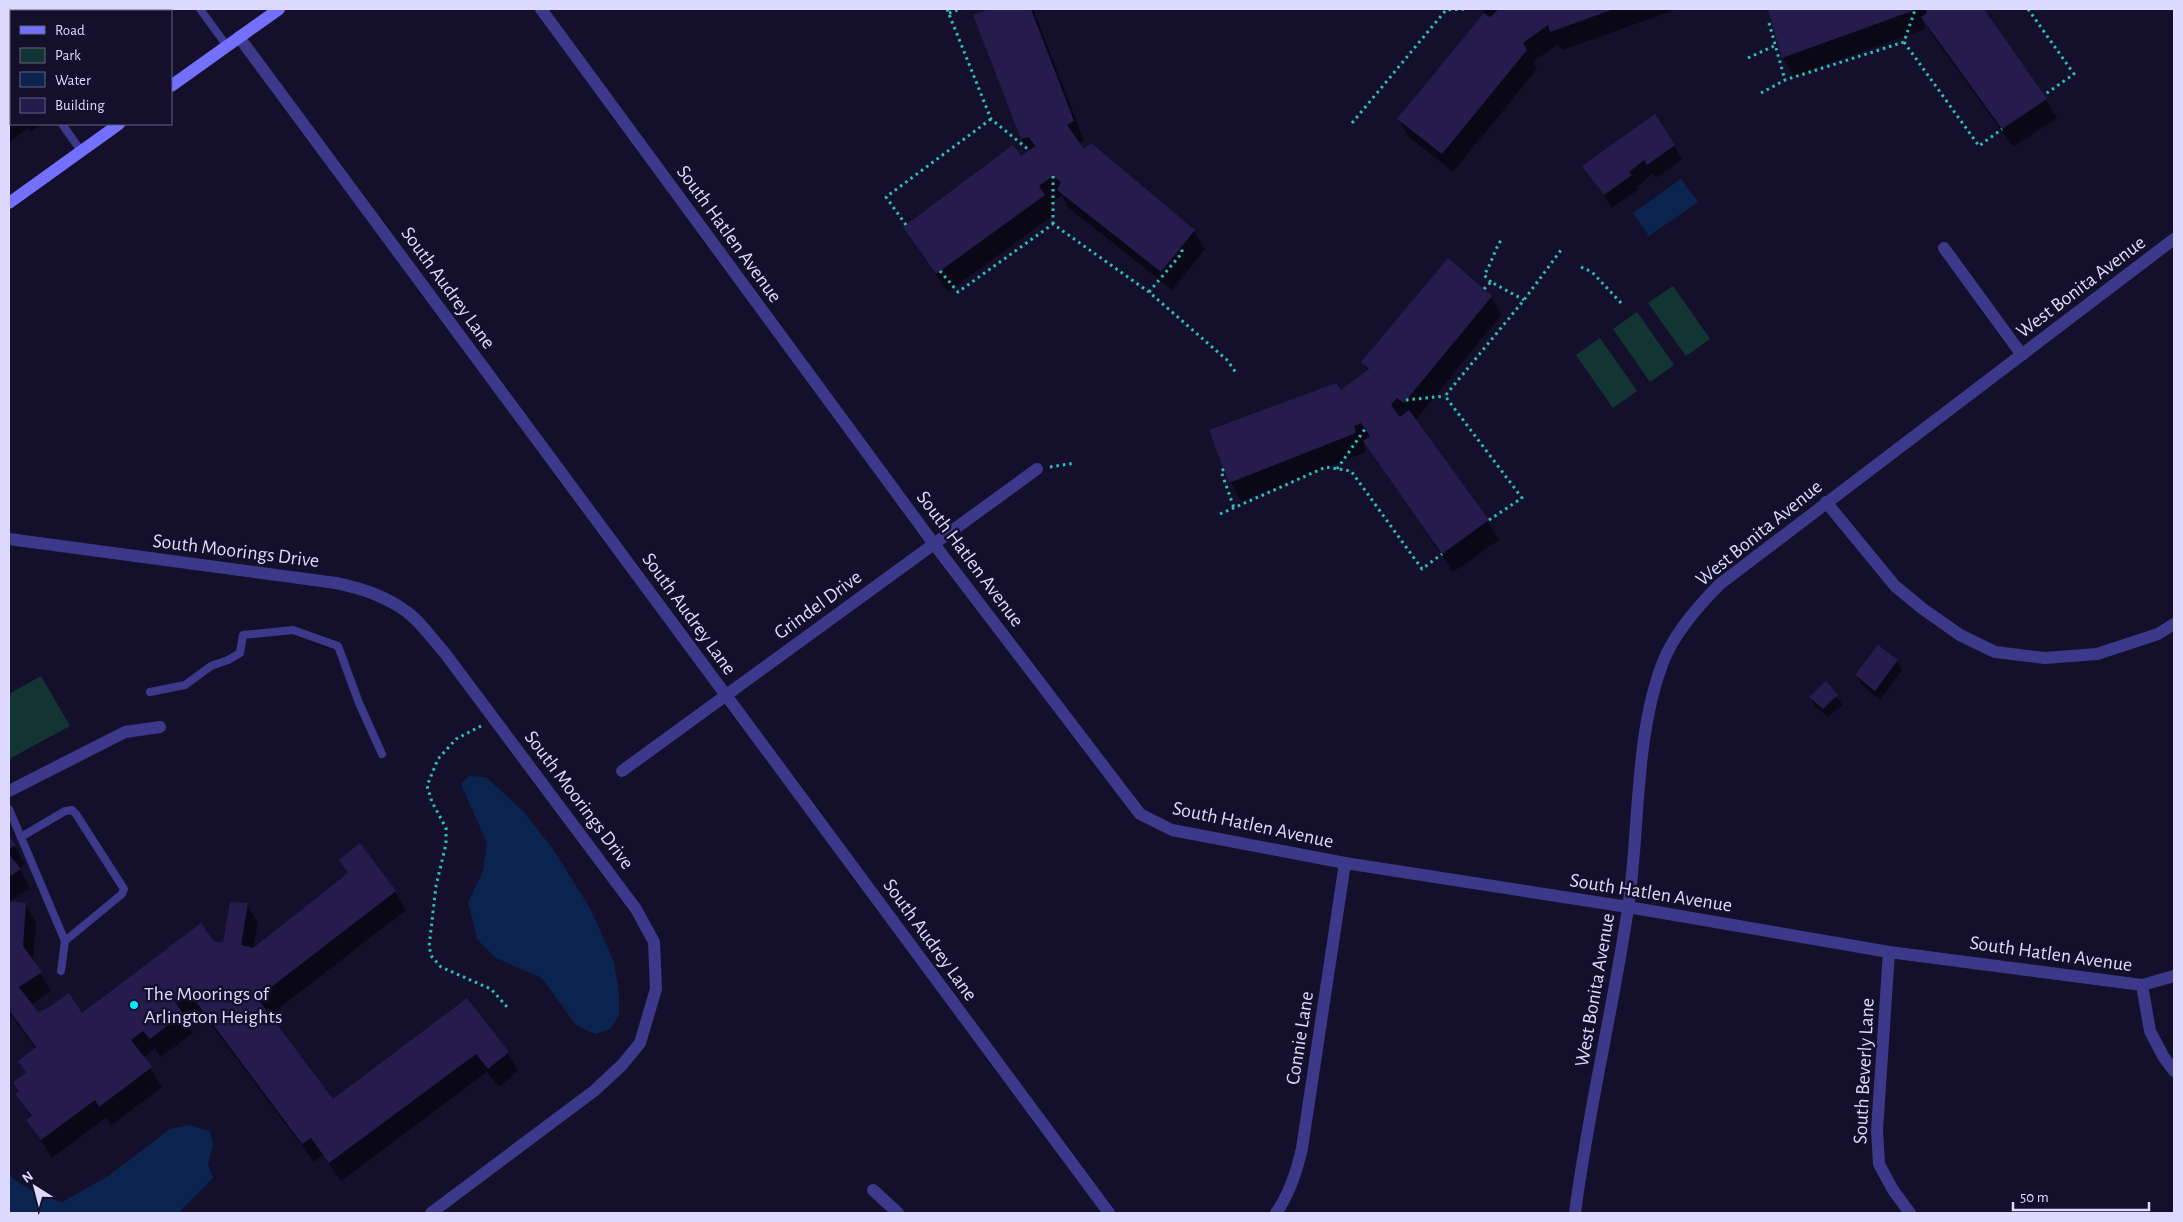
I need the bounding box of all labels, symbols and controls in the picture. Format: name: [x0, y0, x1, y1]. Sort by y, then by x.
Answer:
legend: [10, 10, 172, 125]
text: Road: [55, 23, 85, 38]
text: Park: [55, 48, 81, 63]
text: Water: [55, 73, 91, 88]
text: Building: [55, 98, 105, 113]
street label: South Hatlen Avenue: [673, 162, 785, 306]
street label: South Audrey Lane: [397, 223, 499, 353]
street label: West Bonita Avenue: [2013, 232, 2149, 342]
street label: West Bonita Avenue: [1692, 476, 1826, 590]
street label: South Hatlen Avenue: [913, 487, 1027, 631]
street label: South Moorings Drive: [152, 531, 320, 571]
street label: South Audrey Lane: [638, 549, 740, 679]
street label: Grindel Drive: [771, 567, 865, 643]
street label: South Moorings Drive: [521, 727, 637, 873]
street label: South Hatlen Avenue: [1171, 798, 1335, 852]
street label: South Hatlen Avenue: [1568, 870, 1734, 916]
street label: South Audrey Lane: [879, 875, 981, 1005]
street label: West Bonita Avenue: [1572, 912, 1618, 1068]
street label: South Hatlen Avenue: [1968, 933, 2134, 975]
place label: The Moorings of Arlington Heights: [144, 984, 282, 1027]
street label: Connie Lane: [1283, 990, 1317, 1086]
street label: South Beverly Lane: [1850, 997, 1878, 1145]
marker: The Moorings of Arlington Heights: [128, 999, 140, 1011]
north arrow: [10, 1162, 60, 1212]
text: N: [20, 1169, 36, 1186]
scale bar: [2013, 1180, 2149, 1212]
text: 50 m: [2020, 1190, 2049, 1205]

